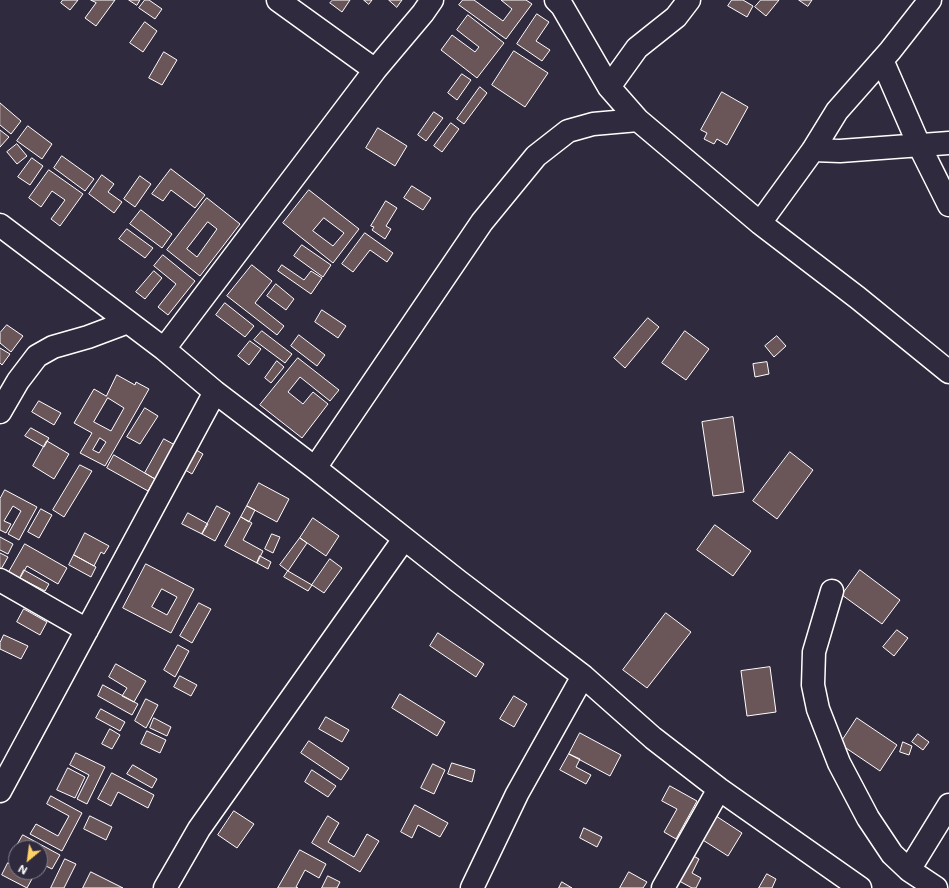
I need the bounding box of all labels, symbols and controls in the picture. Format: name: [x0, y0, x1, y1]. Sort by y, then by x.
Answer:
north arrow: [8, 840, 48, 880]
text: N: [15, 861, 30, 879]

